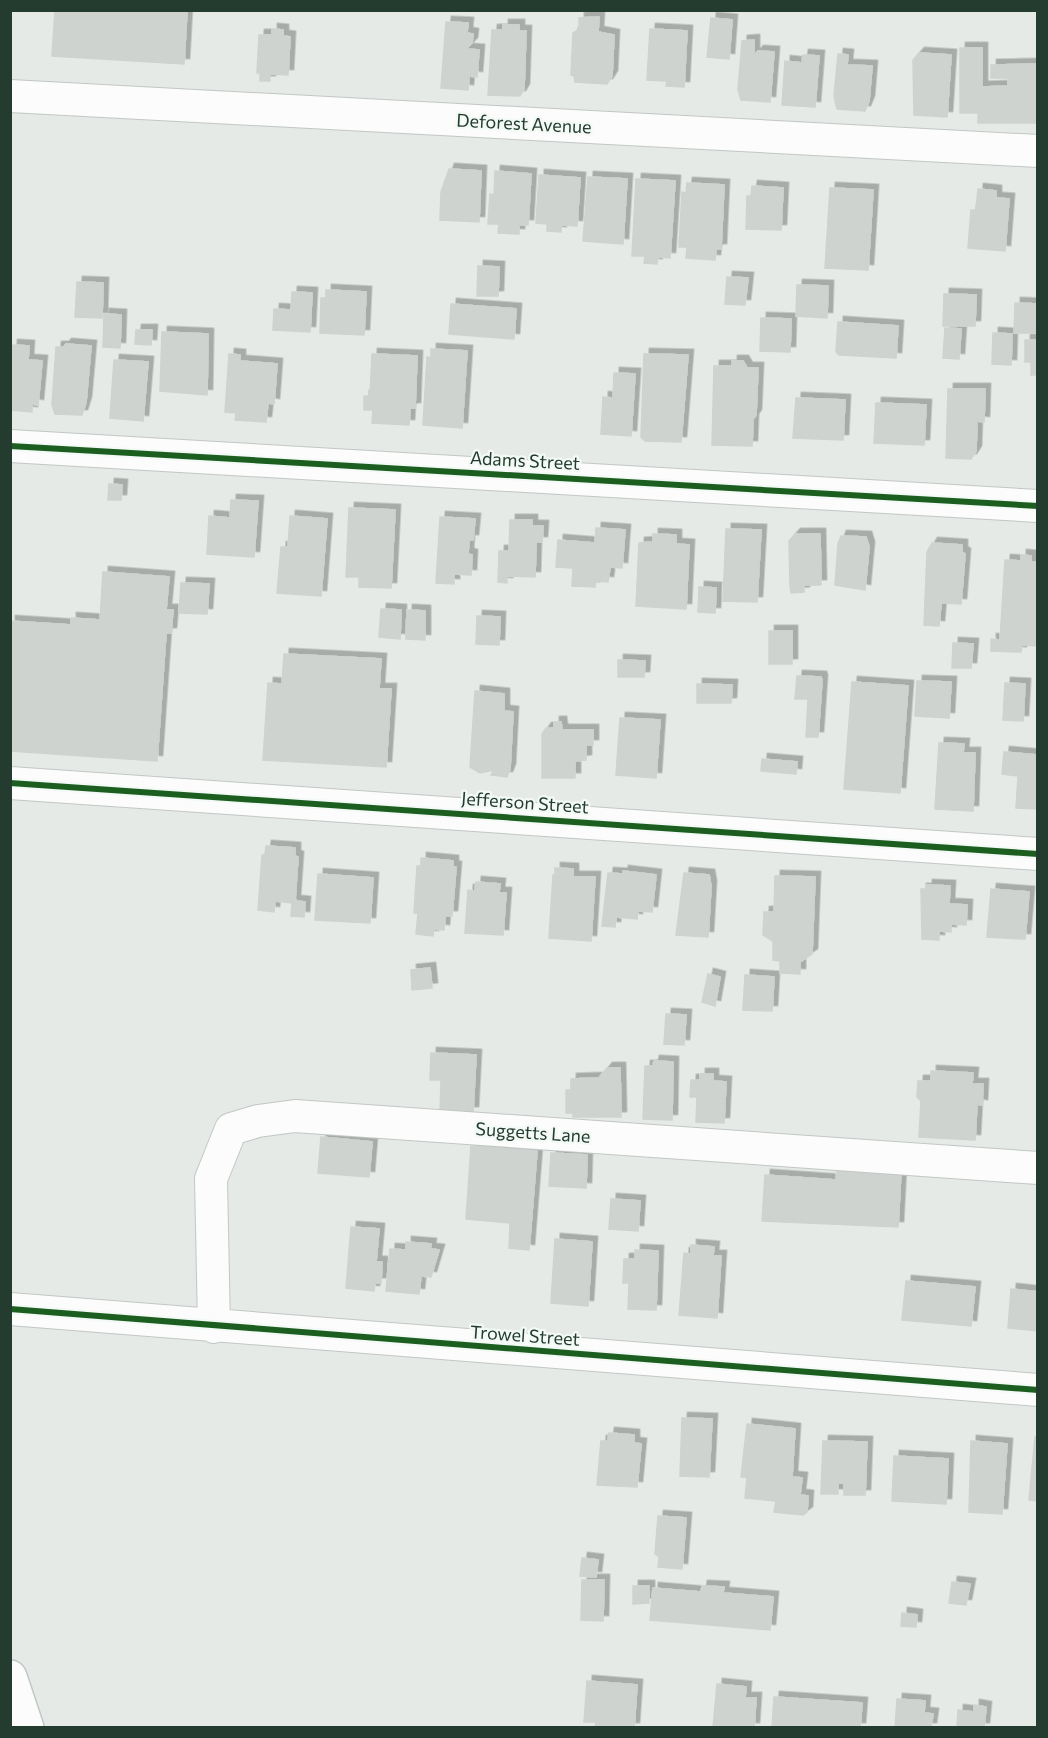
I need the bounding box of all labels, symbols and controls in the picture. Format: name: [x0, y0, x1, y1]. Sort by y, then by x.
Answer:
street label: Deforest Avenue: [456, 108, 592, 138]
street label: Adams Street: [470, 446, 581, 474]
street label: Jefferson Street: [460, 787, 590, 817]
street label: Suggetts Lane: [475, 1117, 591, 1147]
street label: Trowel Street: [470, 1320, 581, 1350]

